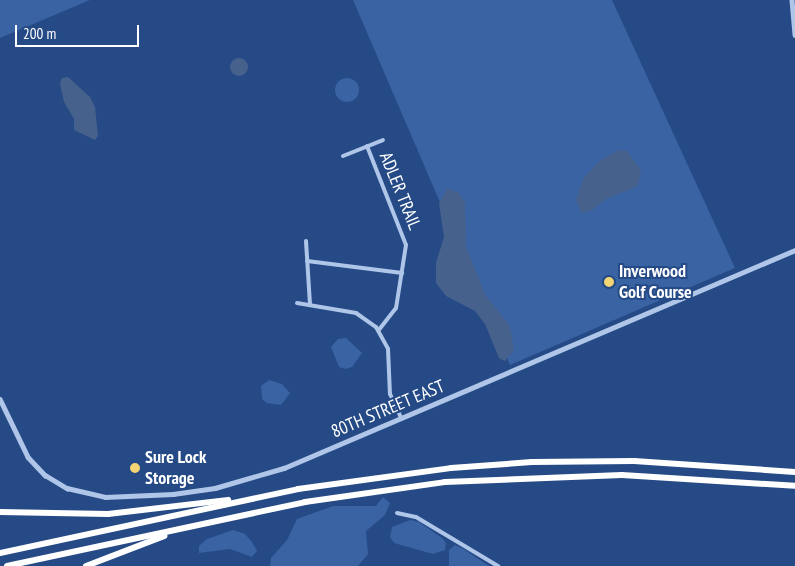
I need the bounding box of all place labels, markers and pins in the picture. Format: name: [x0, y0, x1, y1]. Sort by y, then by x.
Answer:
place label: Inverwood Golf Course: [619, 261, 692, 304]
marker: Inverwood Golf Course: [603, 276, 615, 288]
place label: Sure Lock Storage: [145, 447, 206, 489]
marker: Sure Lock Storage: [129, 462, 141, 474]

